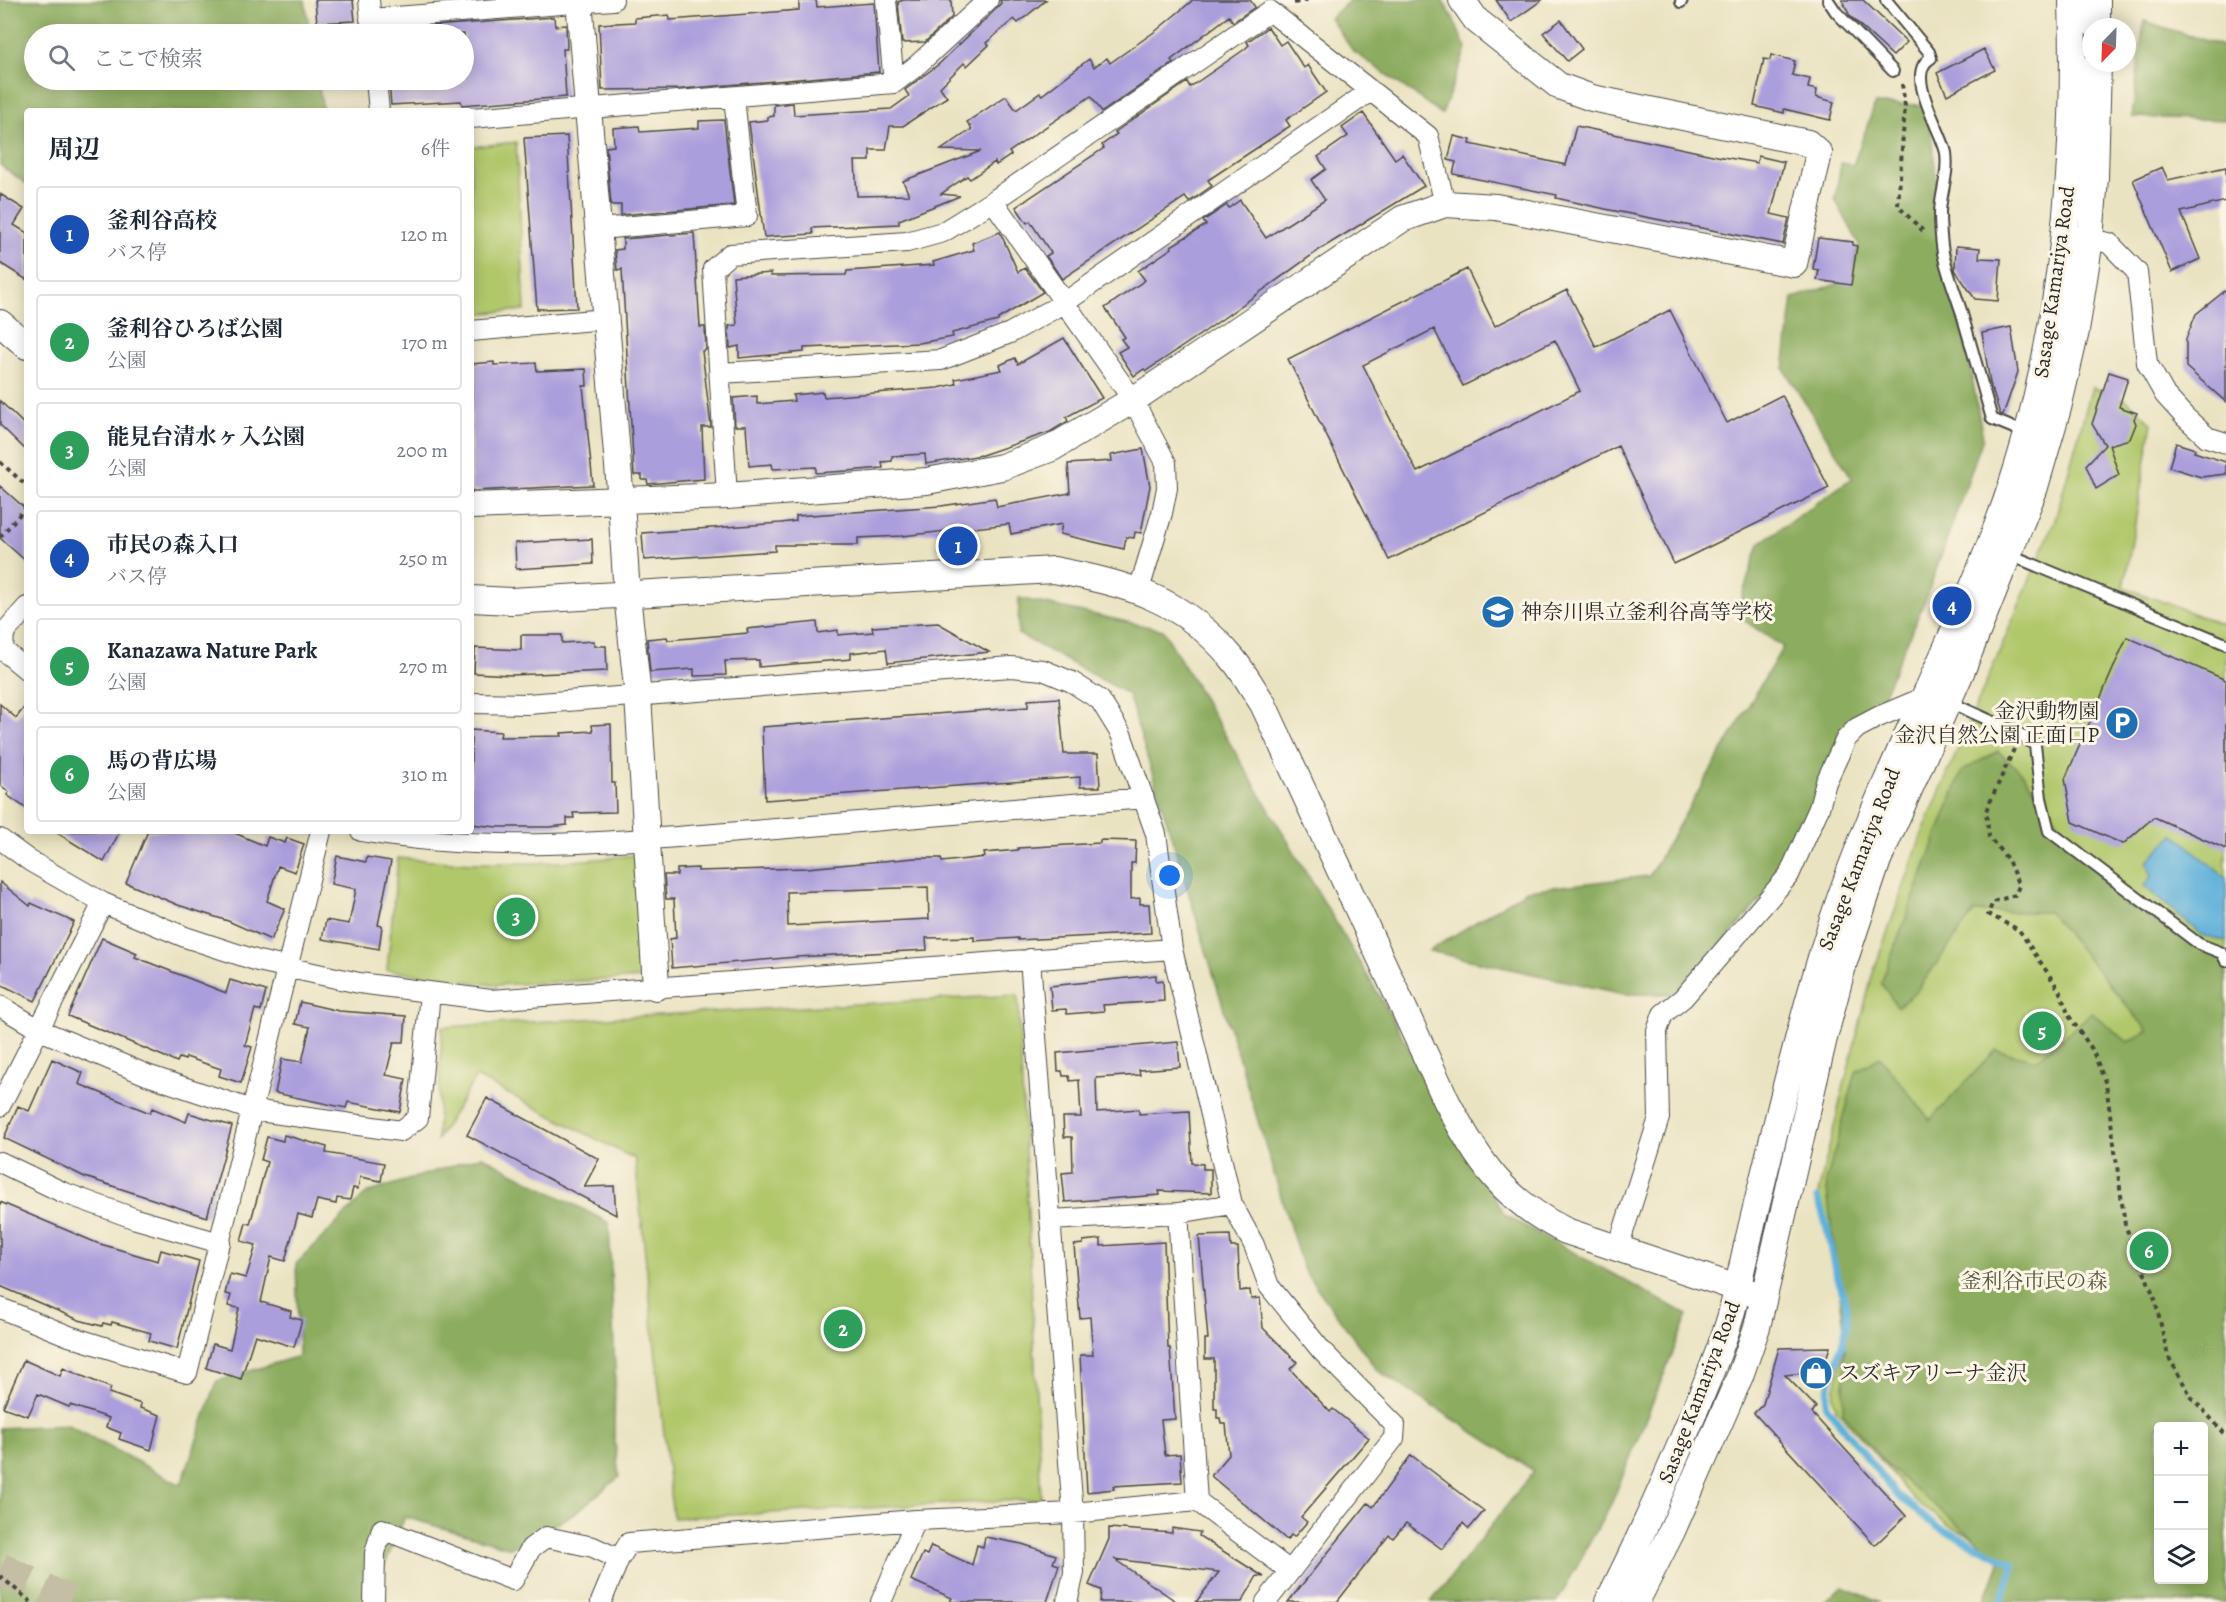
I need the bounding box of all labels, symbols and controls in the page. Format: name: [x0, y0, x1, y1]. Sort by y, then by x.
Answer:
north arrow: [2082, 18, 2136, 72]
search box: [24, 24, 474, 90]
icon: search: [45, 41, 78, 74]
text: ここで検索: [93, 44, 203, 74]
text: 周辺: [48, 132, 100, 167]
text: 6件: [421, 135, 450, 162]
street label: Sasage Kamariya Road: [2027, 184, 2081, 380]
text: 釜利谷高校: [107, 206, 217, 236]
text: 1: [66, 221, 73, 248]
text: 120 m: [400, 221, 448, 248]
text: バス停: [107, 239, 167, 266]
text: 釜利谷ひろば公園: [107, 314, 283, 344]
text: 2: [65, 329, 74, 356]
text: 170 m: [402, 329, 448, 356]
text: 公園: [107, 347, 147, 374]
text: 能見台清水ヶ入公園: [107, 422, 305, 452]
text: 3: [65, 437, 74, 464]
text: 200 m: [397, 437, 448, 464]
text: 公園: [107, 455, 147, 482]
pin: 1: [938, 524, 978, 568]
text: 市民の森入口: [107, 530, 239, 560]
text: 4: [65, 545, 74, 572]
text: 250 m: [399, 545, 448, 572]
text: バス停: [107, 563, 167, 590]
pin: 4: [1932, 584, 1972, 628]
school or university icon: 神奈川県立釜利谷高等学校: [1480, 594, 1516, 630]
place label: 神奈川県立釜利谷高等学校: [1521, 598, 1773, 626]
text: Kanazawa Nature Park: [107, 636, 317, 666]
text: 5: [65, 653, 74, 680]
text: 270 m: [399, 653, 448, 680]
text: 公園: [107, 669, 147, 696]
place label: 金沢動物園 金沢自然公園 正面口P: [1894, 697, 2099, 749]
parking icon: 金沢動物園 金沢自然公園 正面口P: [2104, 705, 2140, 741]
text: 馬の背広場: [107, 746, 217, 776]
text: 6: [65, 761, 74, 788]
text: 310 m: [402, 761, 448, 788]
street label: Sasage Kamariya Road: [1811, 763, 1907, 954]
text: 公園: [107, 779, 147, 806]
your location: [1155, 861, 1184, 890]
pin: 3: [496, 894, 536, 940]
pin: 5: [2022, 1008, 2062, 1054]
pin: 6: [2130, 1228, 2168, 1274]
park label: 釜利谷市民の森: [1961, 1267, 2108, 1295]
street label: Sasage Kamariya Road: [1651, 1296, 1747, 1487]
pin: 2: [824, 1306, 862, 1352]
shop icon: スズキアリーナ金沢: [1798, 1355, 1834, 1391]
place label: スズキアリーナ金沢: [1839, 1359, 2027, 1387]
map controls: [2154, 1422, 2208, 1584]
button: +: [2154, 1422, 2208, 1476]
button: −: [2154, 1476, 2208, 1530]
button: layers: [2154, 1530, 2208, 1584]

